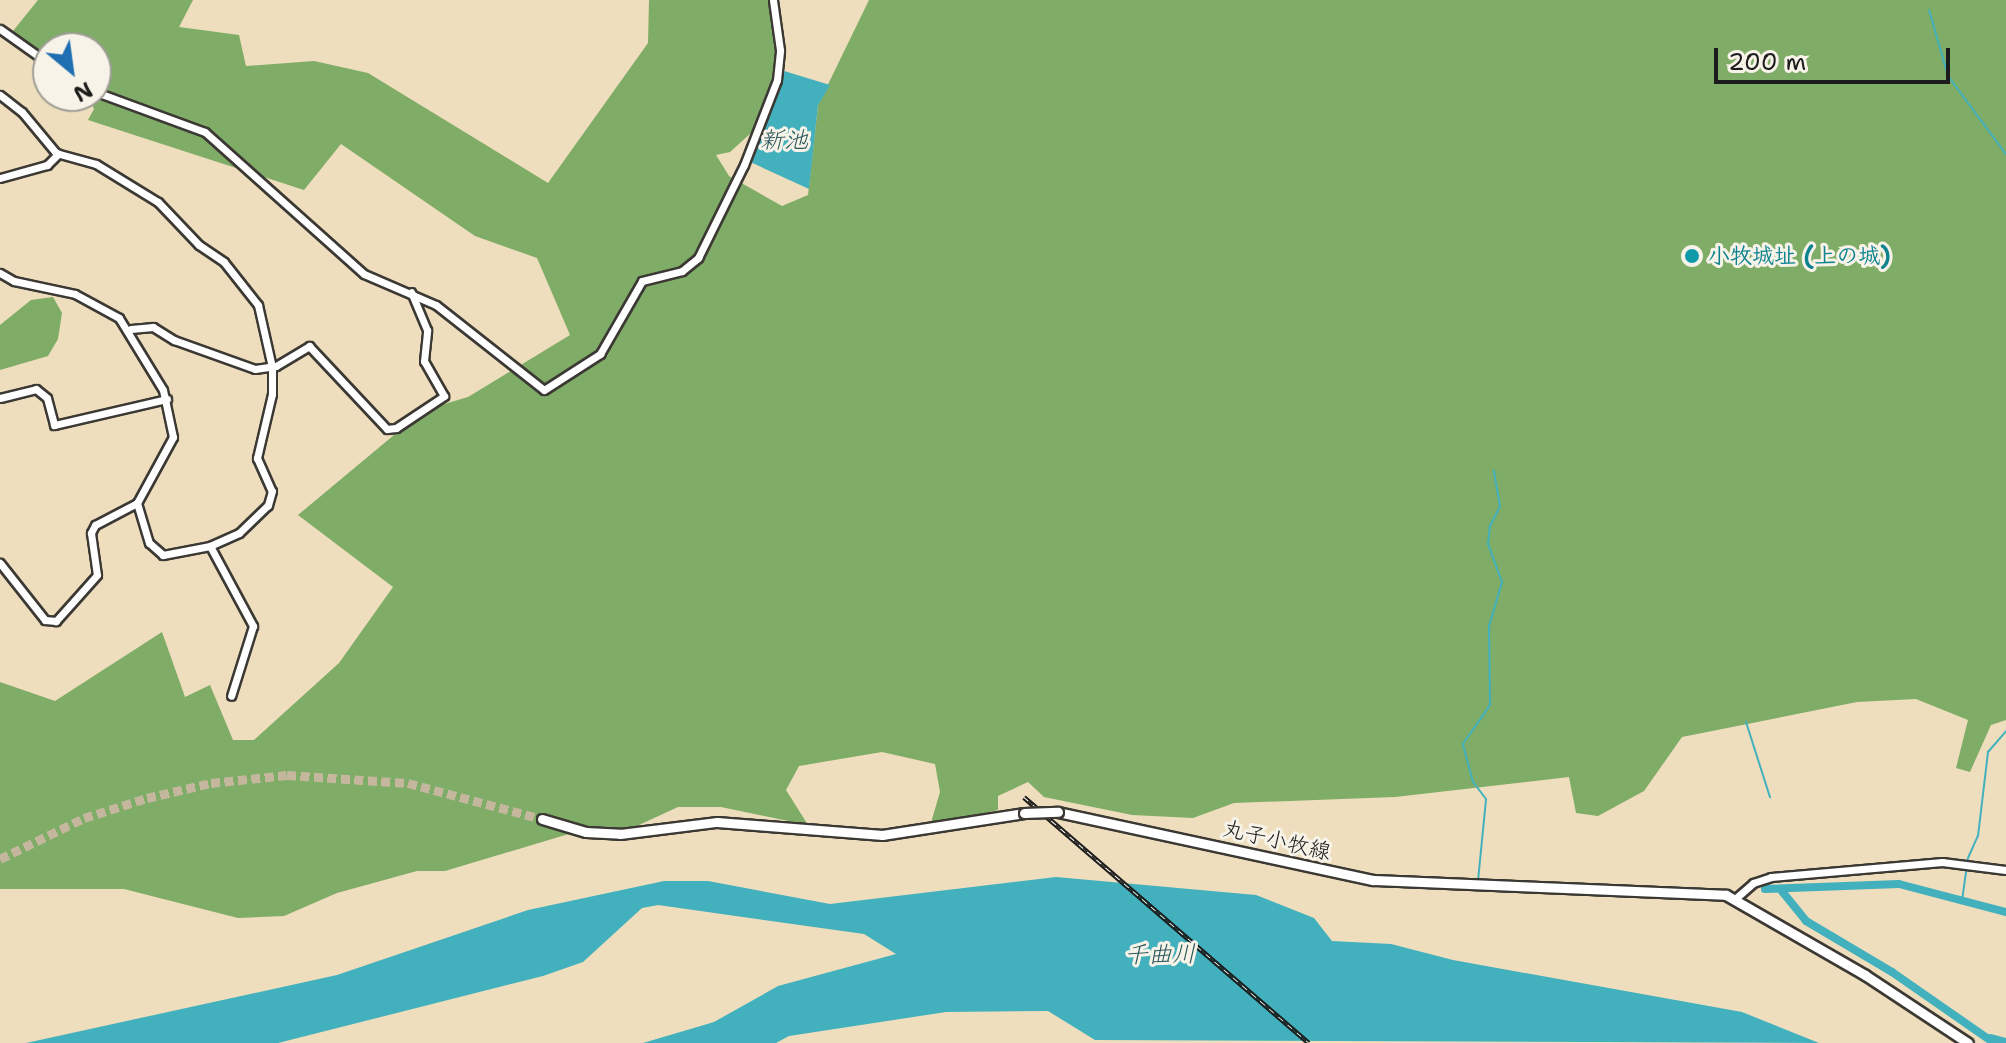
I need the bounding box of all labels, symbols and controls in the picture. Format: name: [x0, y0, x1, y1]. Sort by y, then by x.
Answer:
north arrow: [32, 32, 112, 112]
scale bar: [1718, 32, 1954, 82]
text: 200 m: [1728, 46, 1806, 78]
text: N: [68, 75, 98, 109]
water label: 新池: [760, 127, 808, 155]
place label: 小牧城址 (上の城): [1708, 243, 1891, 269]
marker: 小牧城址 (上の城): [1683, 247, 1701, 265]
street label: 丸子小牧線: [1220, 815, 1334, 865]
water label: 千曲川: [1124, 940, 1196, 970]

